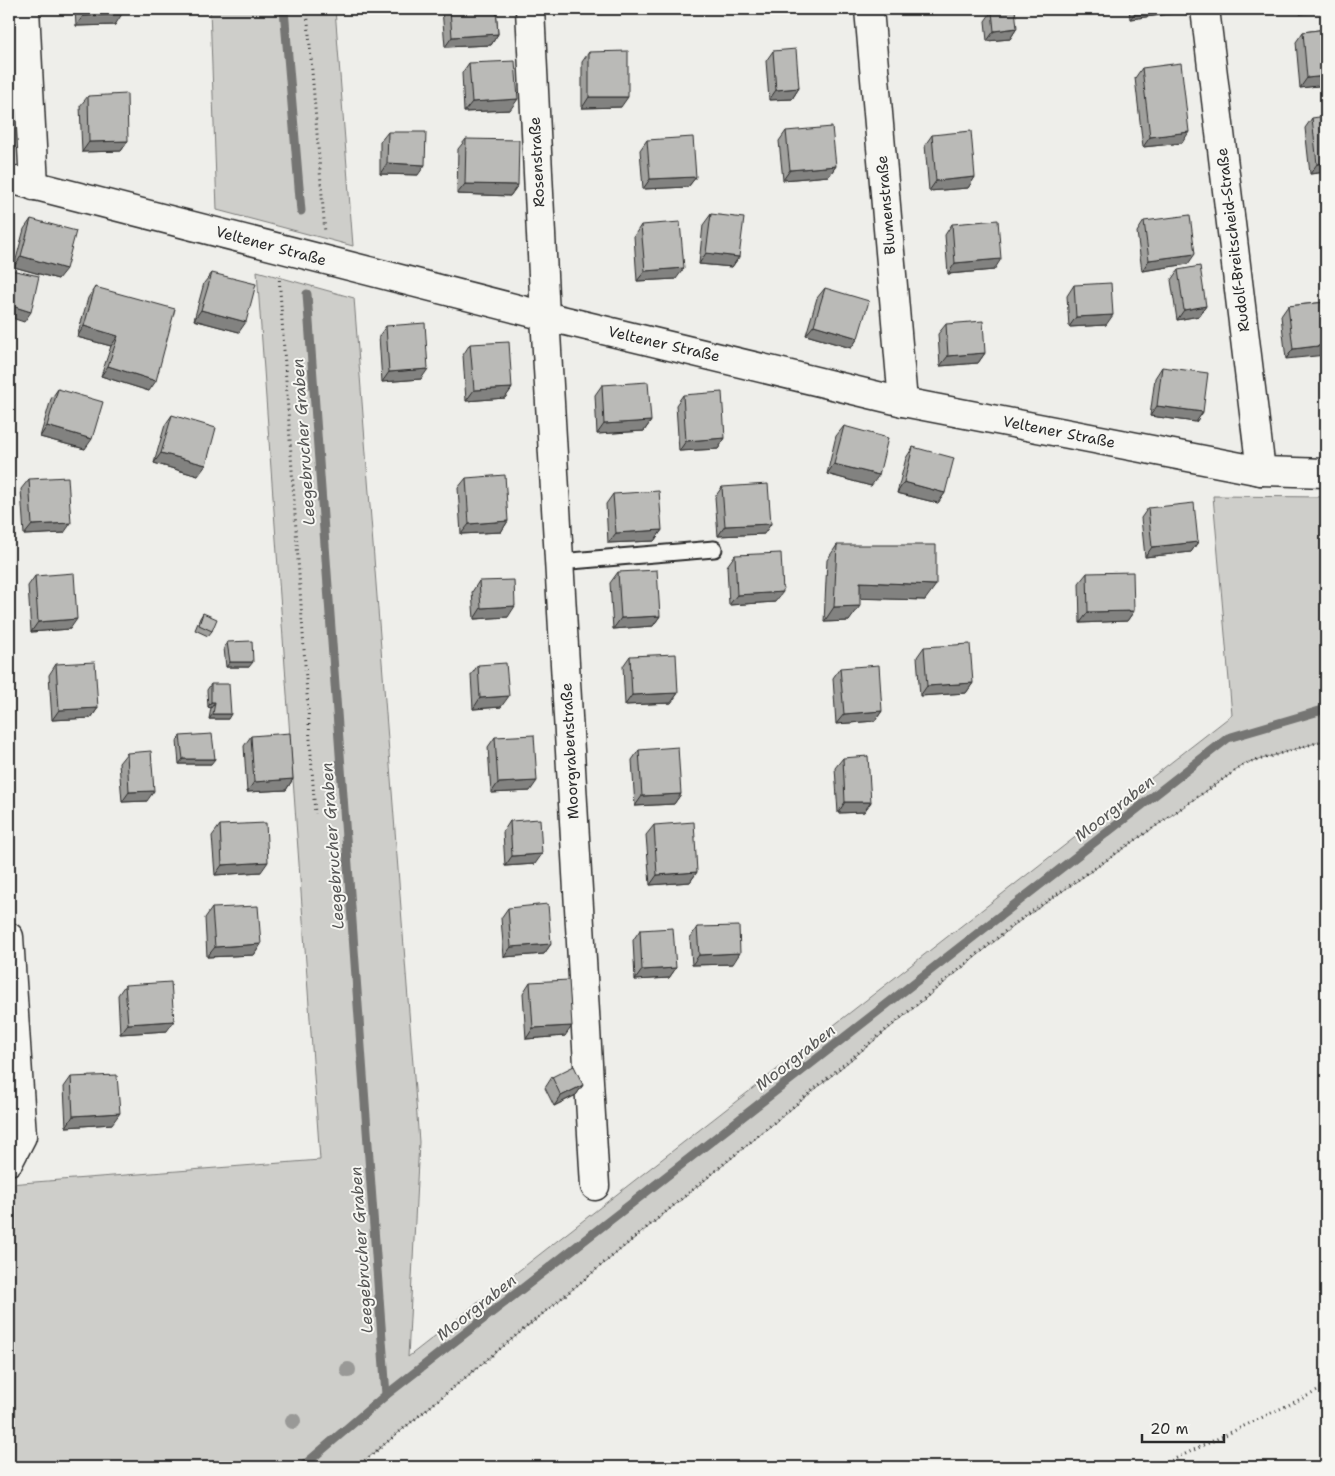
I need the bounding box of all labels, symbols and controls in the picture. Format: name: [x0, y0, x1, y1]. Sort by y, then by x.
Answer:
street label: Rosenstraße: [525, 116, 549, 208]
street label: Rudolf-Breitscheid-Straße: [1212, 147, 1254, 333]
street label: Blumenstraße: [872, 155, 900, 255]
street label: Veltener Straße: [213, 222, 329, 270]
street label: Veltener Straße: [606, 321, 722, 367]
water label: Leegebrucher Graben: [287, 358, 320, 526]
street label: Veltener Straße: [1001, 411, 1117, 453]
street label: Moorgrabenstraße: [556, 682, 584, 820]
water label: Leegebrucher Graben: [316, 762, 349, 930]
water label: Moorgraben: [1070, 771, 1159, 846]
water label: Moorgraben: [751, 1020, 840, 1095]
water label: Leegebrucher Graben: [345, 1166, 378, 1334]
water label: Moorgraben: [432, 1270, 521, 1345]
scale bar: [1142, 1411, 1225, 1443]
text: 20 m: [1150, 1419, 1189, 1439]

